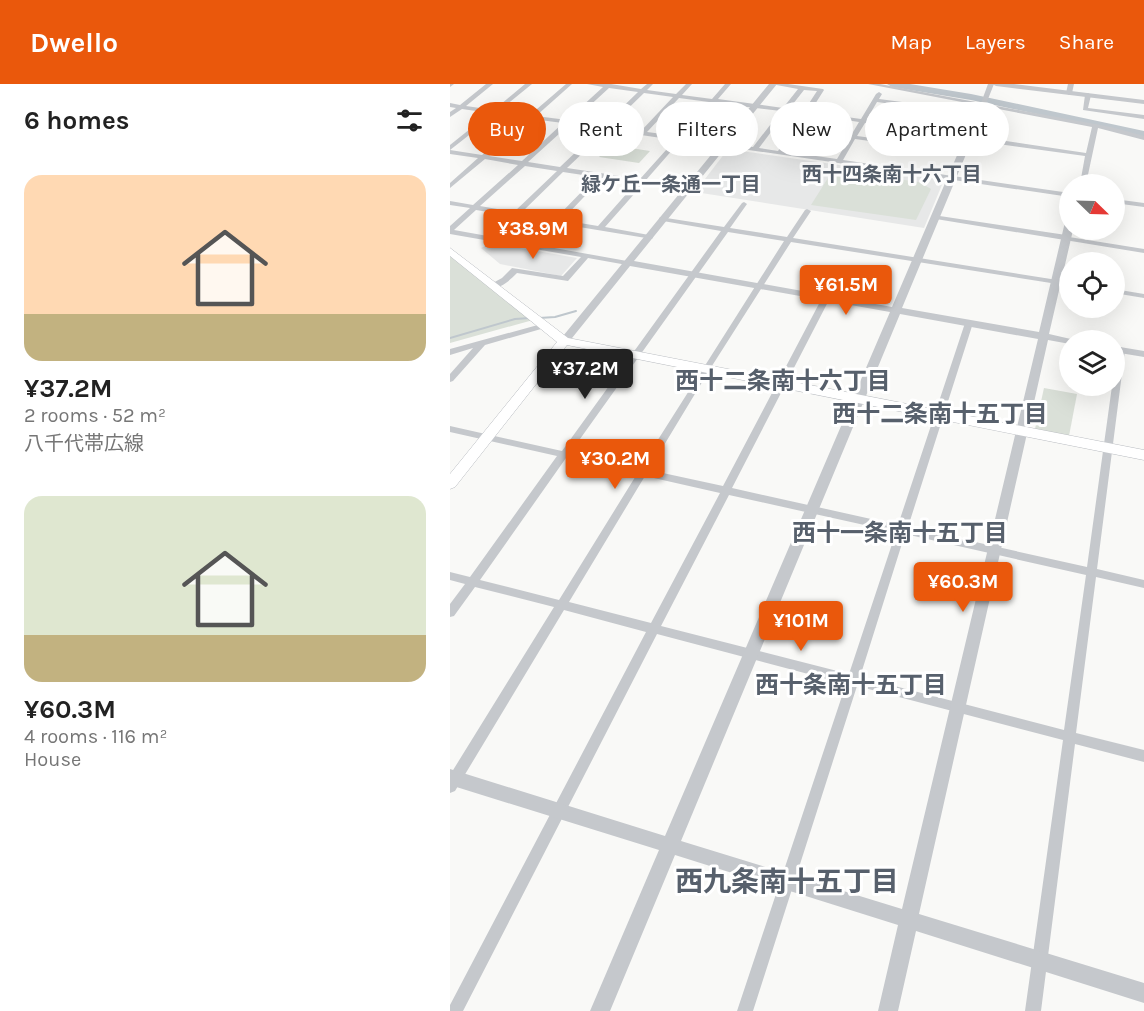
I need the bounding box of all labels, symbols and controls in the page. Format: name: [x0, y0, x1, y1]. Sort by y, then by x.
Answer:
text: Dwello: [30, 26, 118, 59]
text: Map: [890, 30, 932, 54]
text: Layers: [965, 30, 1026, 54]
text: Share: [1059, 30, 1114, 54]
chip: Buy: [468, 102, 546, 156]
chip: Rent: [558, 102, 644, 156]
chip: Filters: [656, 102, 758, 156]
chip: New: [770, 102, 853, 156]
chip: Apartment: [865, 102, 1009, 156]
icon: filters: [393, 104, 426, 137]
text: 6 homes: [24, 105, 129, 136]
district label: 西十四条南十六丁目: [802, 163, 982, 186]
district label: 緑ケ丘一条通一丁目: [581, 173, 761, 196]
north arrow: [1059, 174, 1125, 240]
map controls: [1059, 174, 1125, 396]
pin: ¥38.9M: [484, 209, 582, 260]
icon: home: [171, 214, 279, 322]
text: ¥38.9M: [497, 217, 569, 240]
button: locate: [1059, 252, 1125, 318]
pin: ¥61.5M: [797, 265, 895, 316]
text: ¥61.5M: [814, 273, 878, 296]
button: layers: [1059, 330, 1125, 396]
pin: ¥37.2M: [536, 349, 634, 400]
text: ¥37.2M: [551, 357, 619, 380]
district label: 西十二条南十六丁目: [675, 367, 891, 395]
text: ¥37.2M: [24, 373, 112, 404]
district label: 西十二条南十五丁目: [832, 400, 1048, 428]
text: 2 rooms · 52 m²: [24, 404, 166, 427]
text: 八千代帯広線: [24, 432, 144, 455]
pin: ¥30.2M: [566, 439, 664, 490]
text: ¥30.2M: [580, 447, 650, 470]
district label: 西十一条南十五丁目: [792, 519, 1008, 547]
icon: home: [171, 535, 279, 643]
pin: ¥60.3M: [914, 562, 1012, 613]
text: ¥60.3M: [928, 570, 998, 593]
pin: ¥101M: [759, 601, 843, 652]
text: ¥101M: [773, 609, 829, 632]
district label: 西十条南十五丁目: [755, 671, 947, 699]
text: ¥60.3M: [24, 694, 116, 725]
text: 4 rooms · 116 m²: [24, 725, 167, 748]
text: House: [24, 748, 81, 771]
district label: 西九条南十五丁目: [675, 865, 899, 898]

